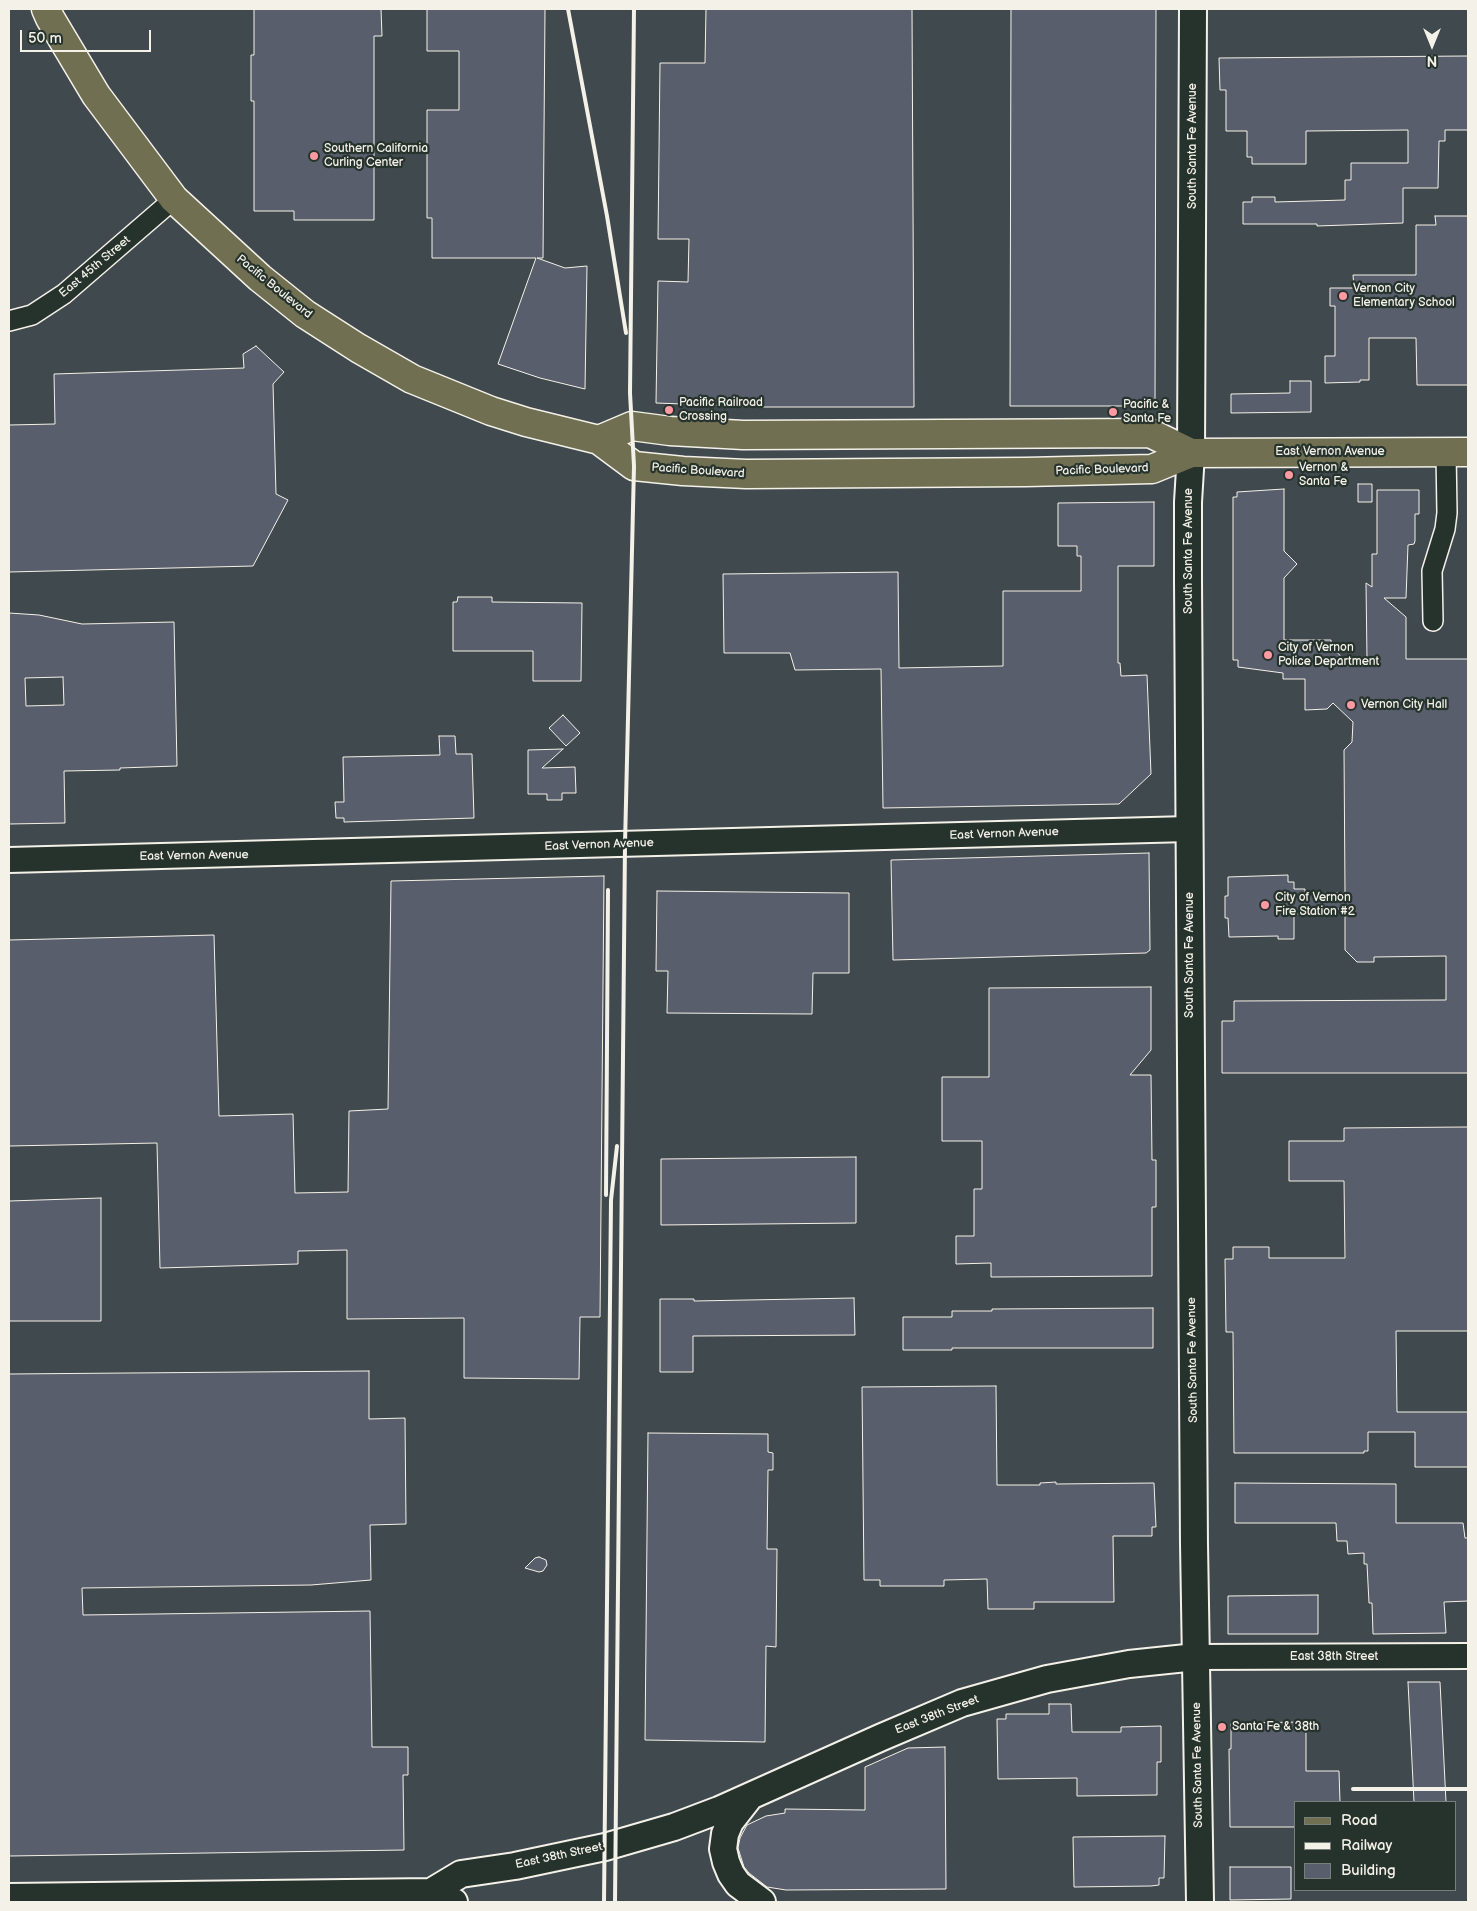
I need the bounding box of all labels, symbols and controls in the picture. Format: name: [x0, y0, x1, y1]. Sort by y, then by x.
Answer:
scale bar: [22, 20, 154, 52]
north arrow: [1407, 20, 1457, 70]
text: 50 m: [28, 29, 62, 48]
text: N: [1427, 52, 1437, 69]
street label: South Santa Fe Avenue: [1186, 83, 1200, 209]
place label: Southern California Curling Center: [324, 142, 428, 170]
marker: Southern California Curling Center: [308, 150, 320, 162]
street label: East 45th Street: [57, 233, 133, 301]
street label: Pacific Boulevard: [233, 252, 315, 322]
place label: Vernon City Elementary School: [1353, 282, 1455, 310]
marker: Vernon City Elementary School: [1337, 290, 1349, 302]
place label: Pacific Railroad Crossing: [679, 396, 763, 424]
place label: Pacific & Santa Fe: [1123, 398, 1171, 426]
marker: Pacific Railroad Crossing: [663, 404, 675, 416]
marker: Pacific & Santa Fe: [1107, 406, 1119, 418]
street label: East Vernon Avenue: [1275, 445, 1385, 459]
street label: Pacific Boulevard: [651, 461, 745, 481]
street label: Pacific Boulevard: [1055, 461, 1149, 479]
place label: Vernon & Santa Fe: [1299, 461, 1348, 489]
marker: Vernon & Santa Fe: [1283, 469, 1295, 481]
street label: South Santa Fe Avenue: [1182, 488, 1196, 614]
place label: City of Vernon Police Department: [1278, 641, 1379, 669]
marker: City of Vernon Police Department: [1262, 649, 1274, 661]
place label: Vernon City Hall: [1361, 698, 1447, 712]
marker: Vernon City Hall: [1345, 699, 1357, 711]
street label: East Vernon Avenue: [949, 825, 1059, 843]
street label: East Vernon Avenue: [544, 836, 654, 854]
street label: East Vernon Avenue: [139, 848, 249, 864]
place label: City of Vernon Fire Station #2: [1275, 891, 1355, 919]
street label: South Santa Fe Avenue: [1183, 892, 1197, 1018]
marker: City of Vernon Fire Station #2: [1259, 899, 1271, 911]
street label: South Santa Fe Avenue: [1185, 1297, 1201, 1423]
street label: East 38th Street: [1290, 1650, 1378, 1664]
street label: East 38th Street: [893, 1692, 981, 1738]
street label: South Santa Fe Avenue: [1190, 1702, 1206, 1828]
place label: Santa Fe & 38th: [1232, 1720, 1319, 1734]
marker: Santa Fe & 38th: [1216, 1721, 1228, 1733]
legend: [1294, 1801, 1457, 1891]
text: Road: [1341, 1811, 1377, 1830]
text: Railway: [1341, 1836, 1392, 1855]
street label: East 38th Street: [514, 1840, 604, 1872]
text: Building: [1341, 1861, 1396, 1880]

